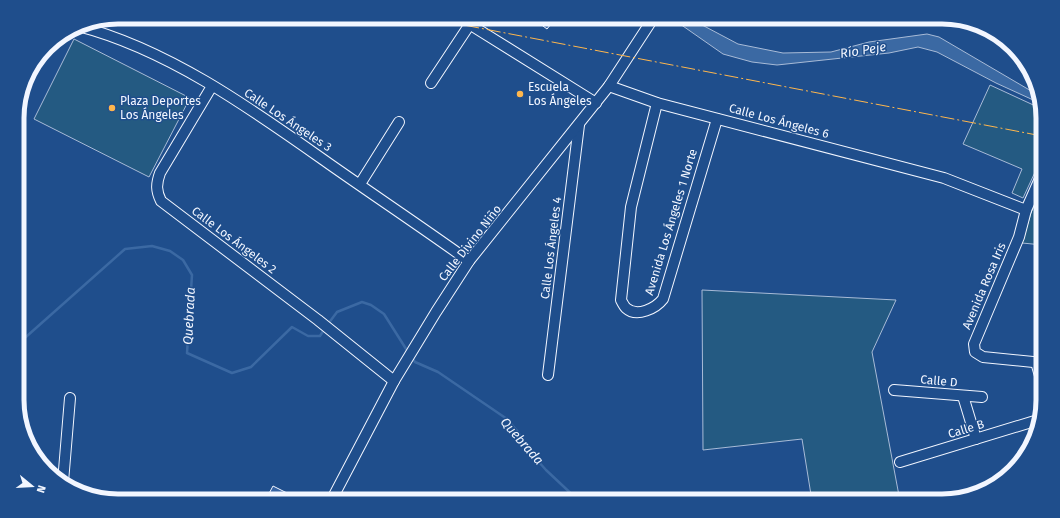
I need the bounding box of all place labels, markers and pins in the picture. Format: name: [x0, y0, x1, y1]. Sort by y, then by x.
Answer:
place label: Escuela Los Ángeles: [528, 80, 592, 108]
marker: Escuela Los Ángeles: [515, 89, 525, 99]
place label: Plaza Deportes Los Ángeles: [120, 94, 201, 122]
marker: Plaza Deportes Los Ángeles: [107, 103, 117, 113]

